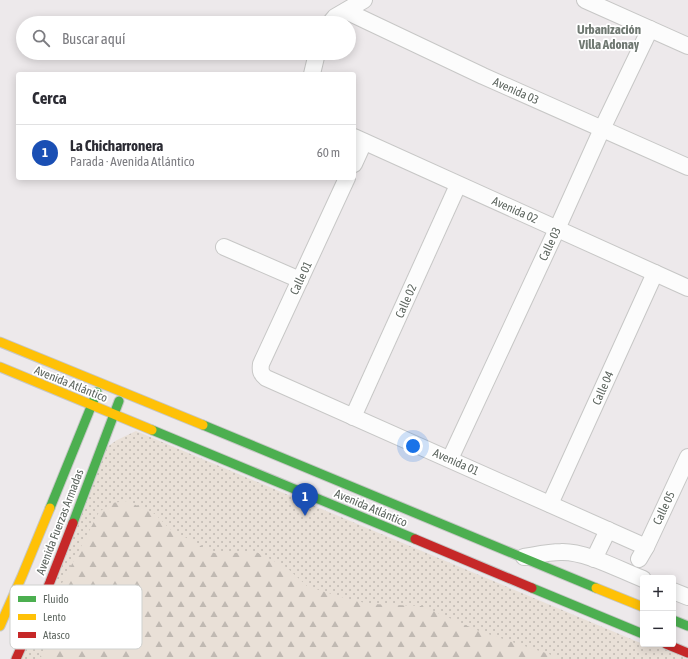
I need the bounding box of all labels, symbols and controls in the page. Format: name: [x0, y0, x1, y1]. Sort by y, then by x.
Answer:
search box: [16, 16, 356, 60]
district label: Urbanización Villa Adonay: [577, 22, 641, 52]
icon: search: [30, 27, 52, 49]
text: Buscar aquí: [62, 30, 125, 47]
street label: Avenida 03: [491, 75, 541, 107]
text: Cerca: [32, 88, 67, 108]
text: La Chicharronera: [70, 137, 163, 154]
text: 1: [42, 145, 48, 160]
text: 60 m: [317, 145, 340, 160]
text: Parada · Avenida Atlántico: [70, 154, 195, 169]
street label: Avenida 02: [490, 194, 540, 226]
street label: Calle 03: [536, 225, 564, 263]
street label: Calle 01: [287, 259, 315, 297]
street label: Calle 02: [392, 282, 420, 320]
street label: Avenida Atlántico: [32, 363, 110, 405]
street label: Calle 04: [589, 369, 617, 407]
your location: [403, 436, 423, 456]
street label: Avenida 01: [431, 446, 482, 478]
street label: Avenida Fuerzas Armadas: [33, 467, 87, 577]
pin: 1: [292, 483, 318, 516]
street label: Avenida Atlántico: [332, 486, 410, 530]
street label: Calle 05: [650, 489, 678, 527]
map controls: [640, 575, 676, 647]
button: +: [640, 575, 676, 611]
legend: [10, 585, 142, 649]
text: Fluido: [43, 593, 69, 605]
text: Lento: [43, 611, 66, 623]
button: −: [640, 611, 676, 647]
text: Atasco: [43, 629, 70, 641]

